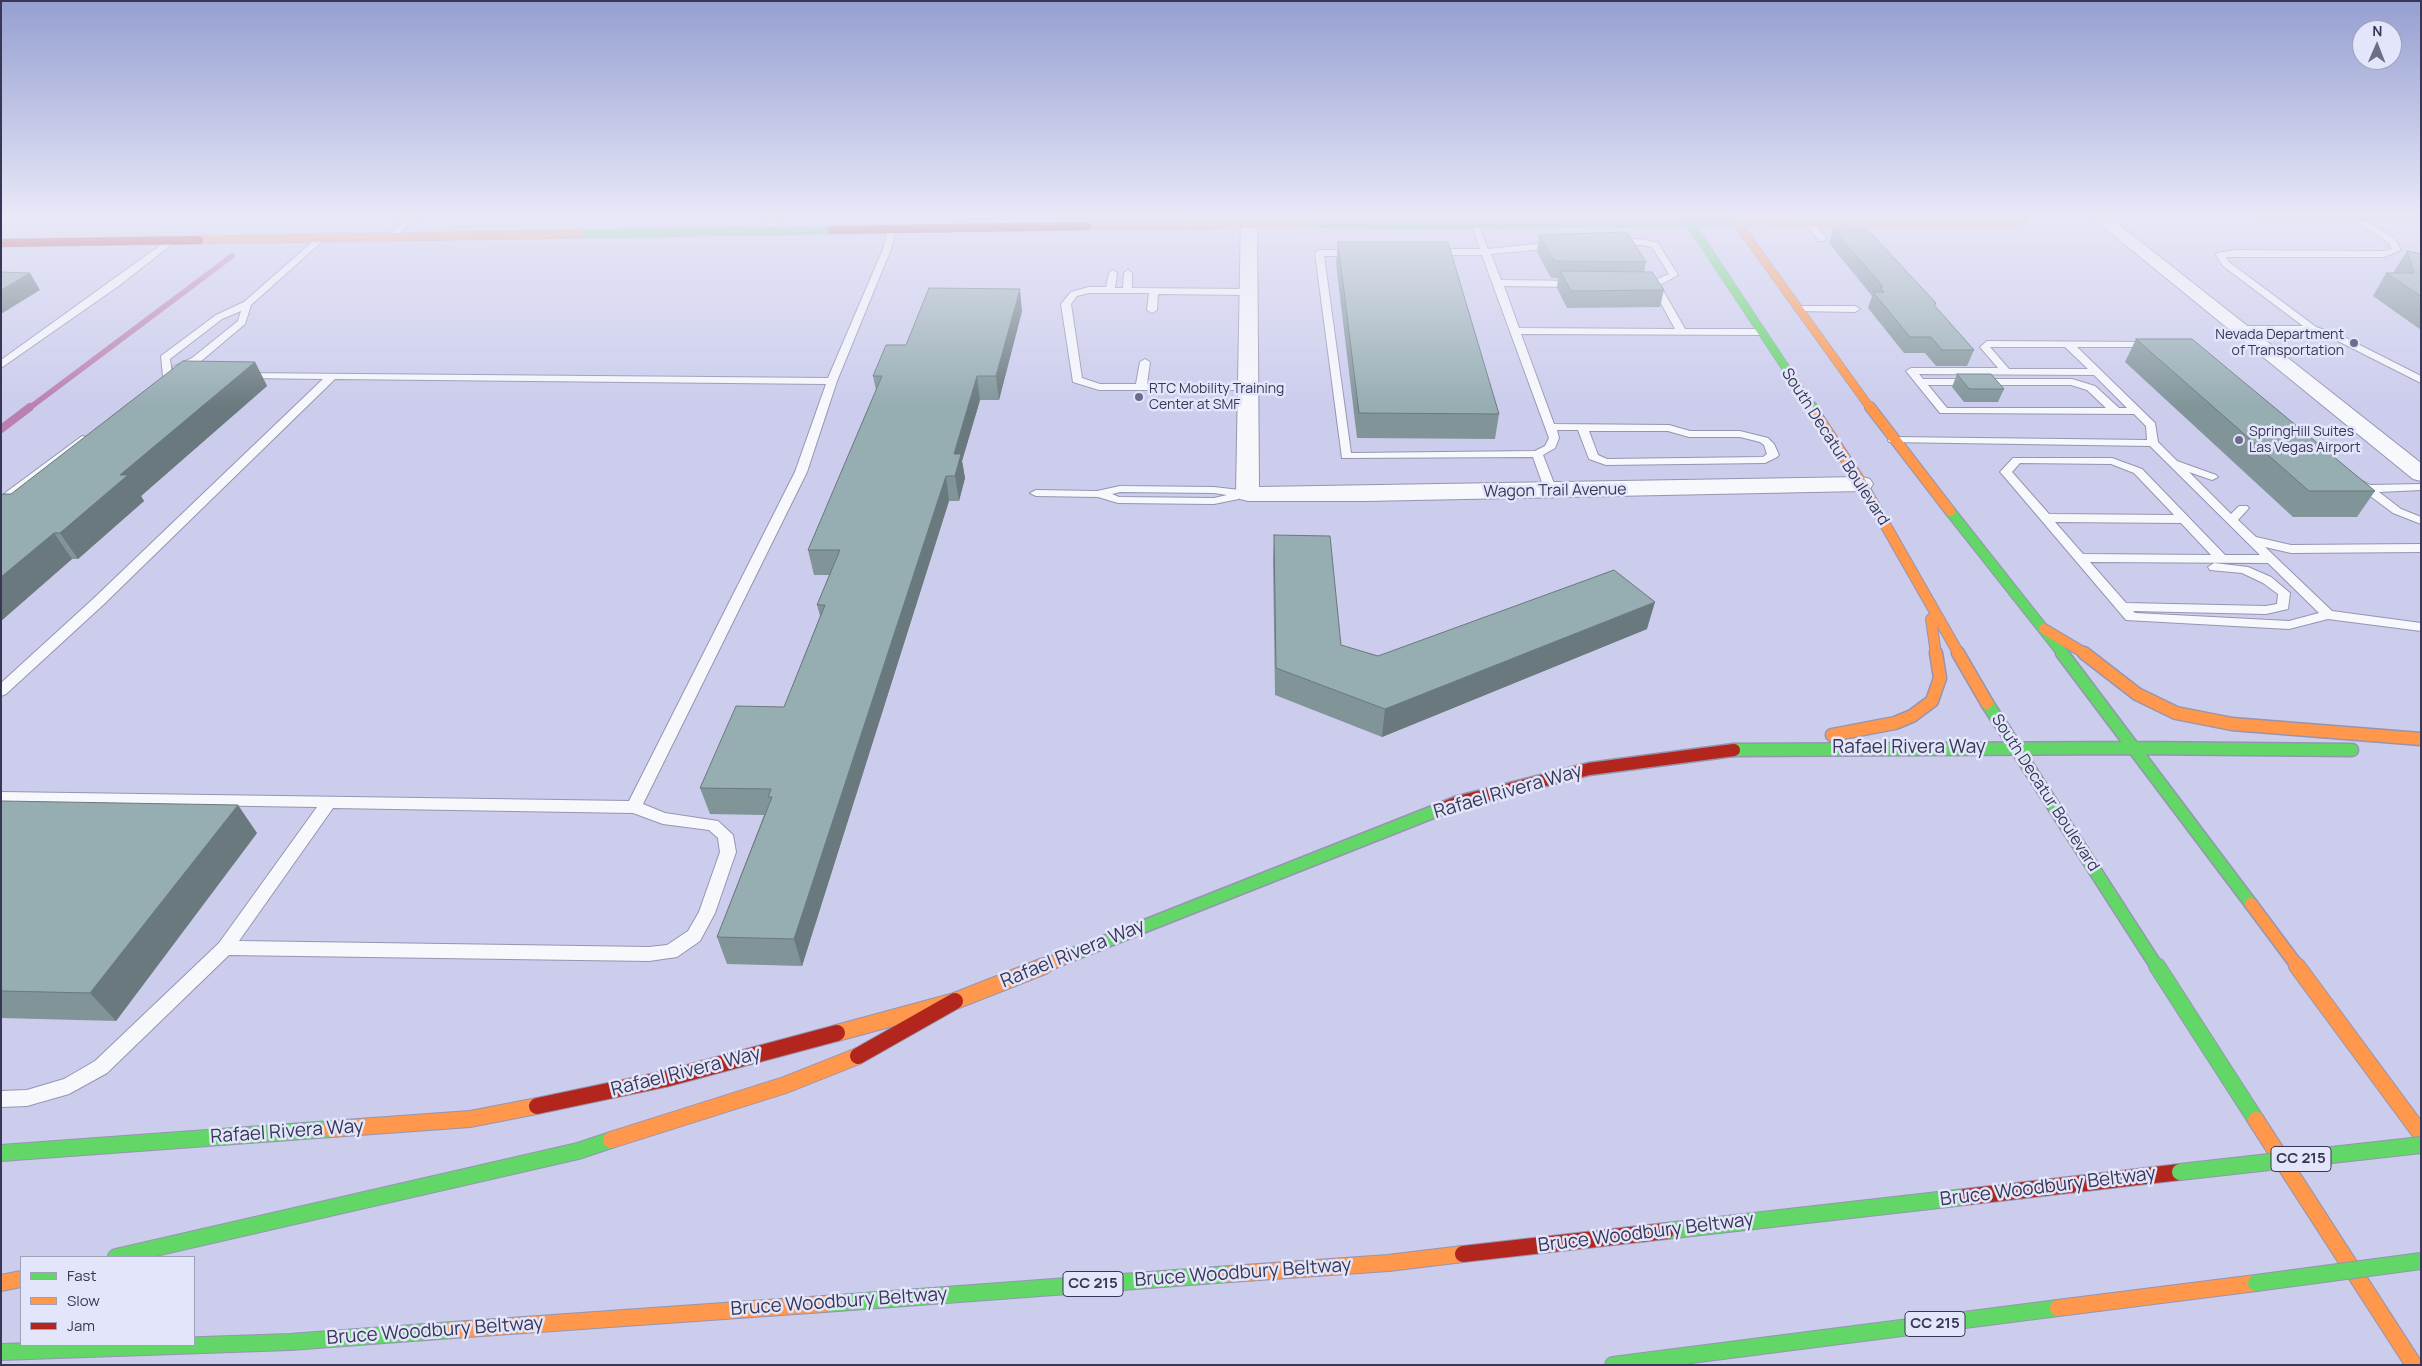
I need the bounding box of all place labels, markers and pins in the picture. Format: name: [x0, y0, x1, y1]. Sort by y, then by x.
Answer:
place label: Nevada Department of Transportation: [2215, 327, 2344, 360]
marker: Nevada Department of Transportation: [2348, 337, 2360, 349]
place label: RTC Mobility Training Center at SMF: [1149, 381, 1284, 414]
marker: RTC Mobility Training Center at SMF: [1133, 391, 1145, 403]
place label: SpringHill Suites Las Vegas Airport: [2249, 424, 2360, 457]
marker: SpringHill Suites Las Vegas Airport: [2233, 434, 2245, 446]

